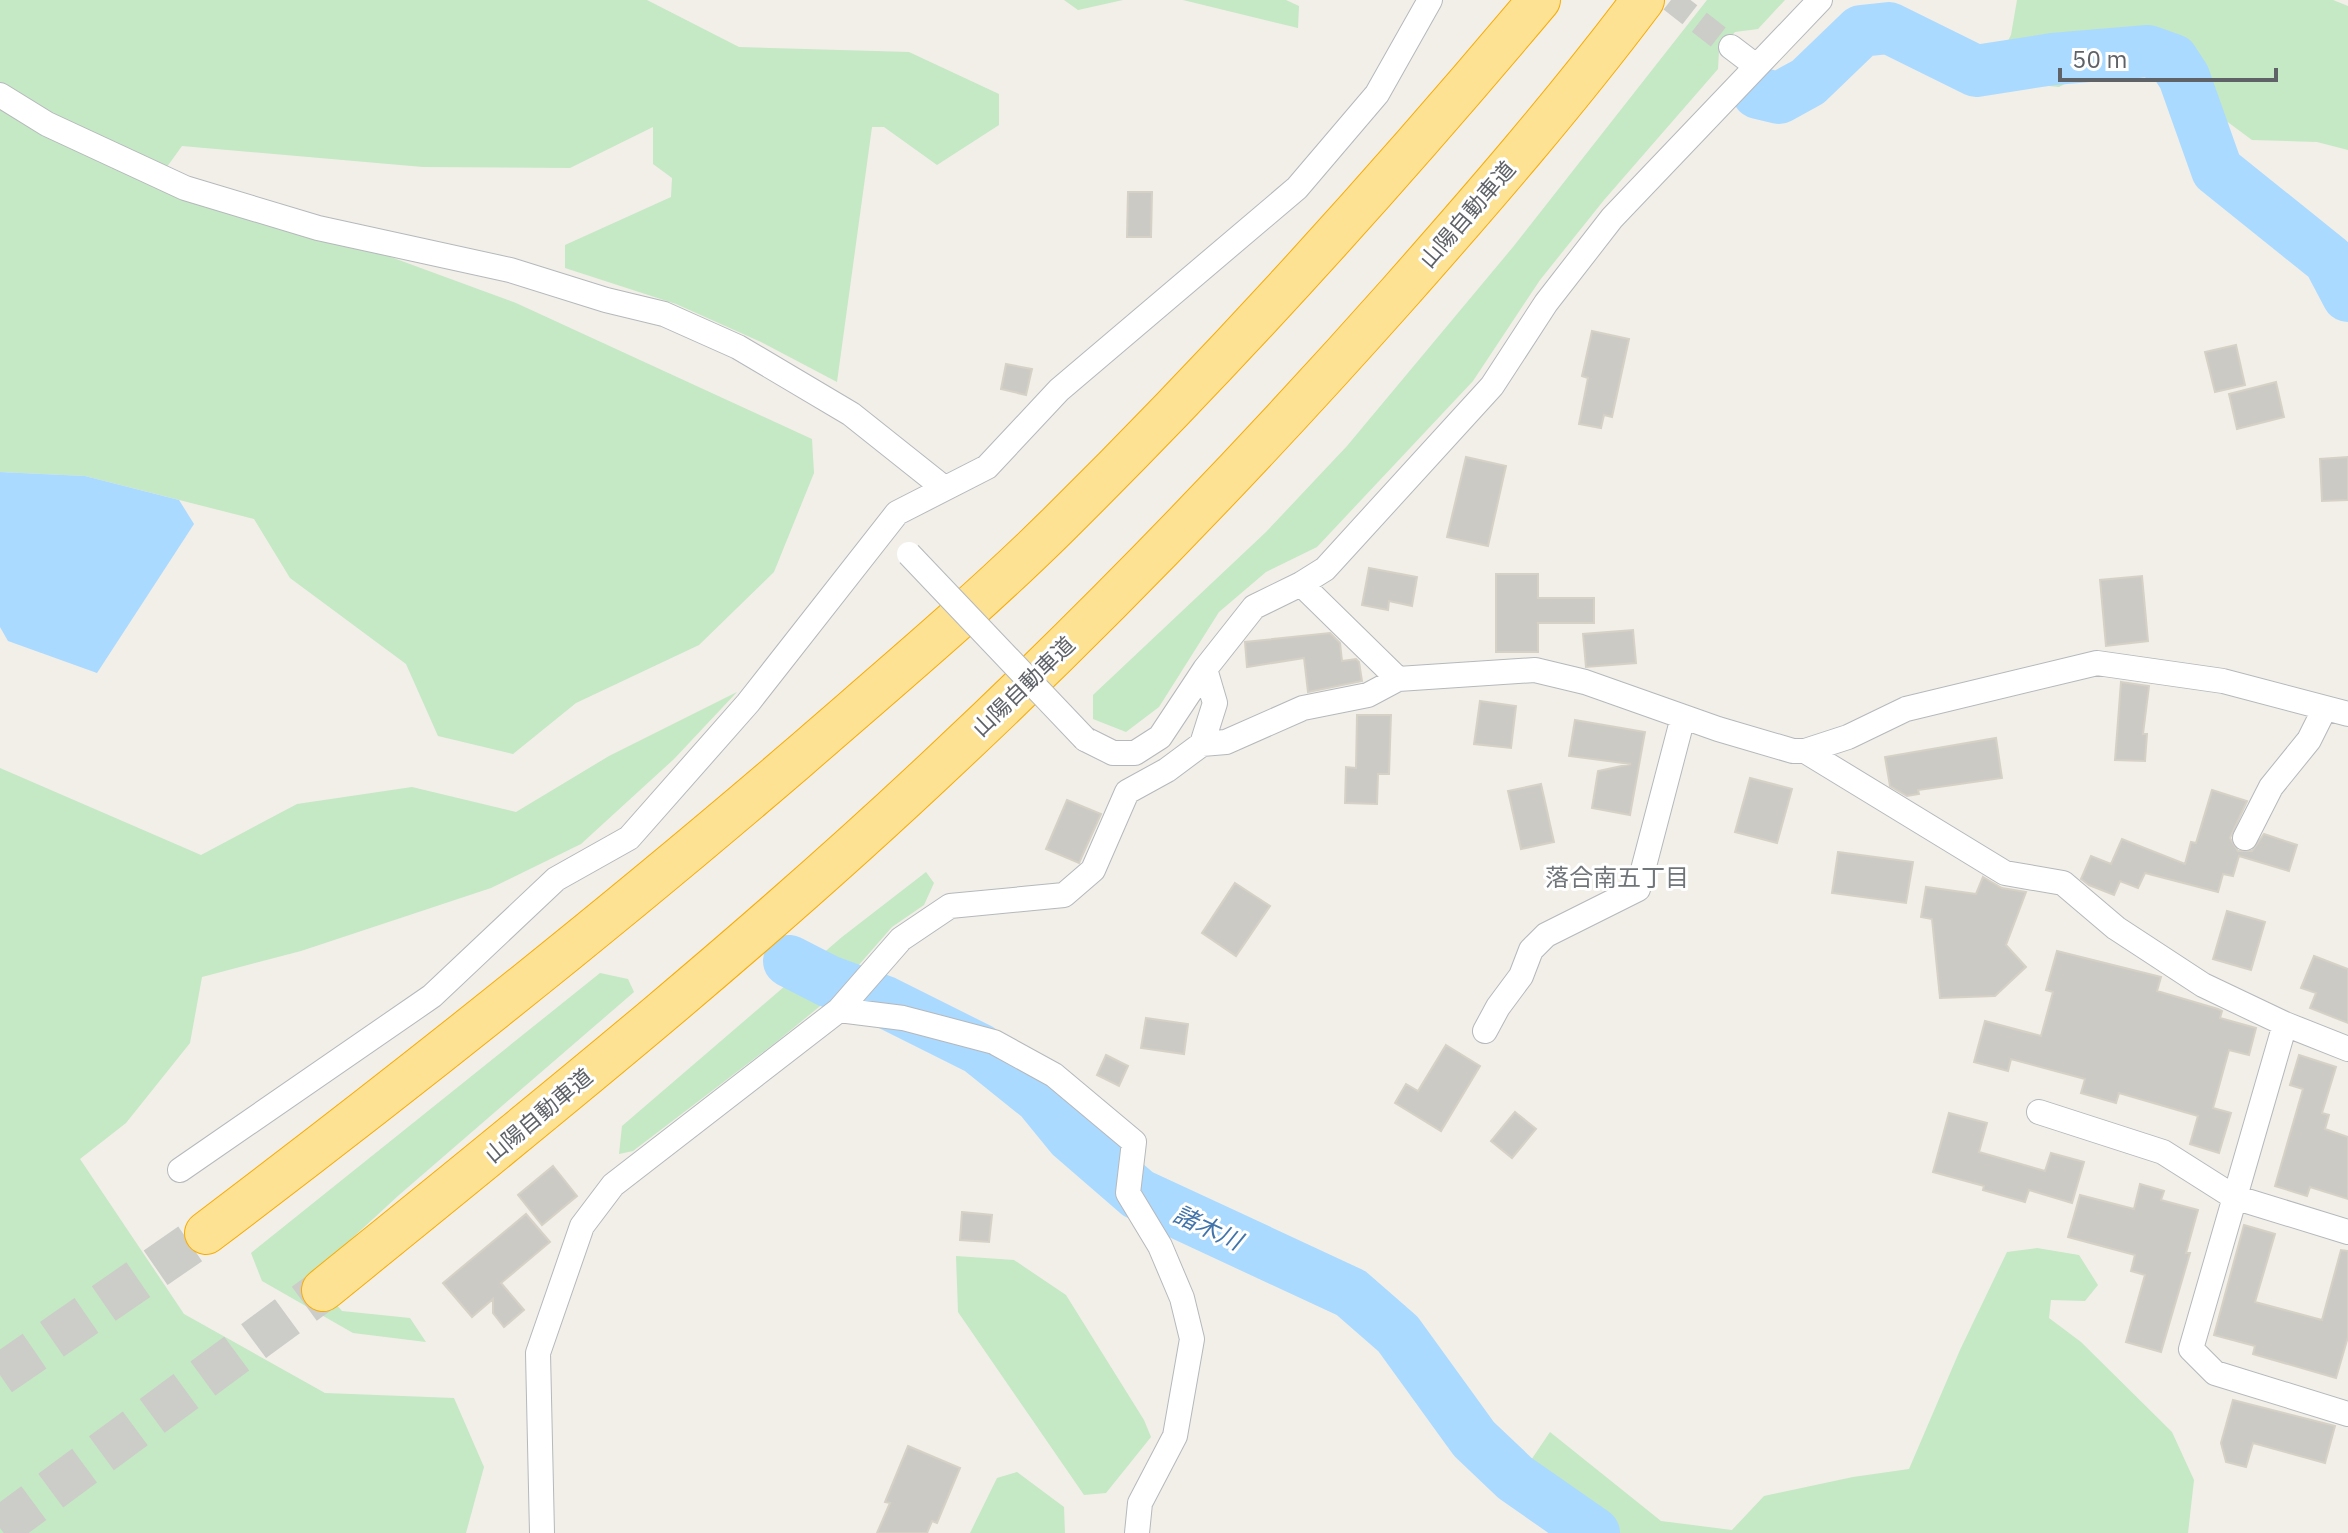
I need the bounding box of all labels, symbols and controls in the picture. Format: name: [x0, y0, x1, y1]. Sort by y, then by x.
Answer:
scale bar: [2060, 32, 2276, 82]
text: 50 m: [2072, 43, 2127, 75]
street label: 山陽自動車道: [1413, 155, 1521, 273]
street label: 山陽自動車道: [965, 630, 1081, 742]
district label: 落合南五丁目: [1545, 861, 1689, 893]
street label: 山陽自動車道: [478, 1061, 598, 1169]
water label: 諸木川: [1169, 1197, 1250, 1258]

